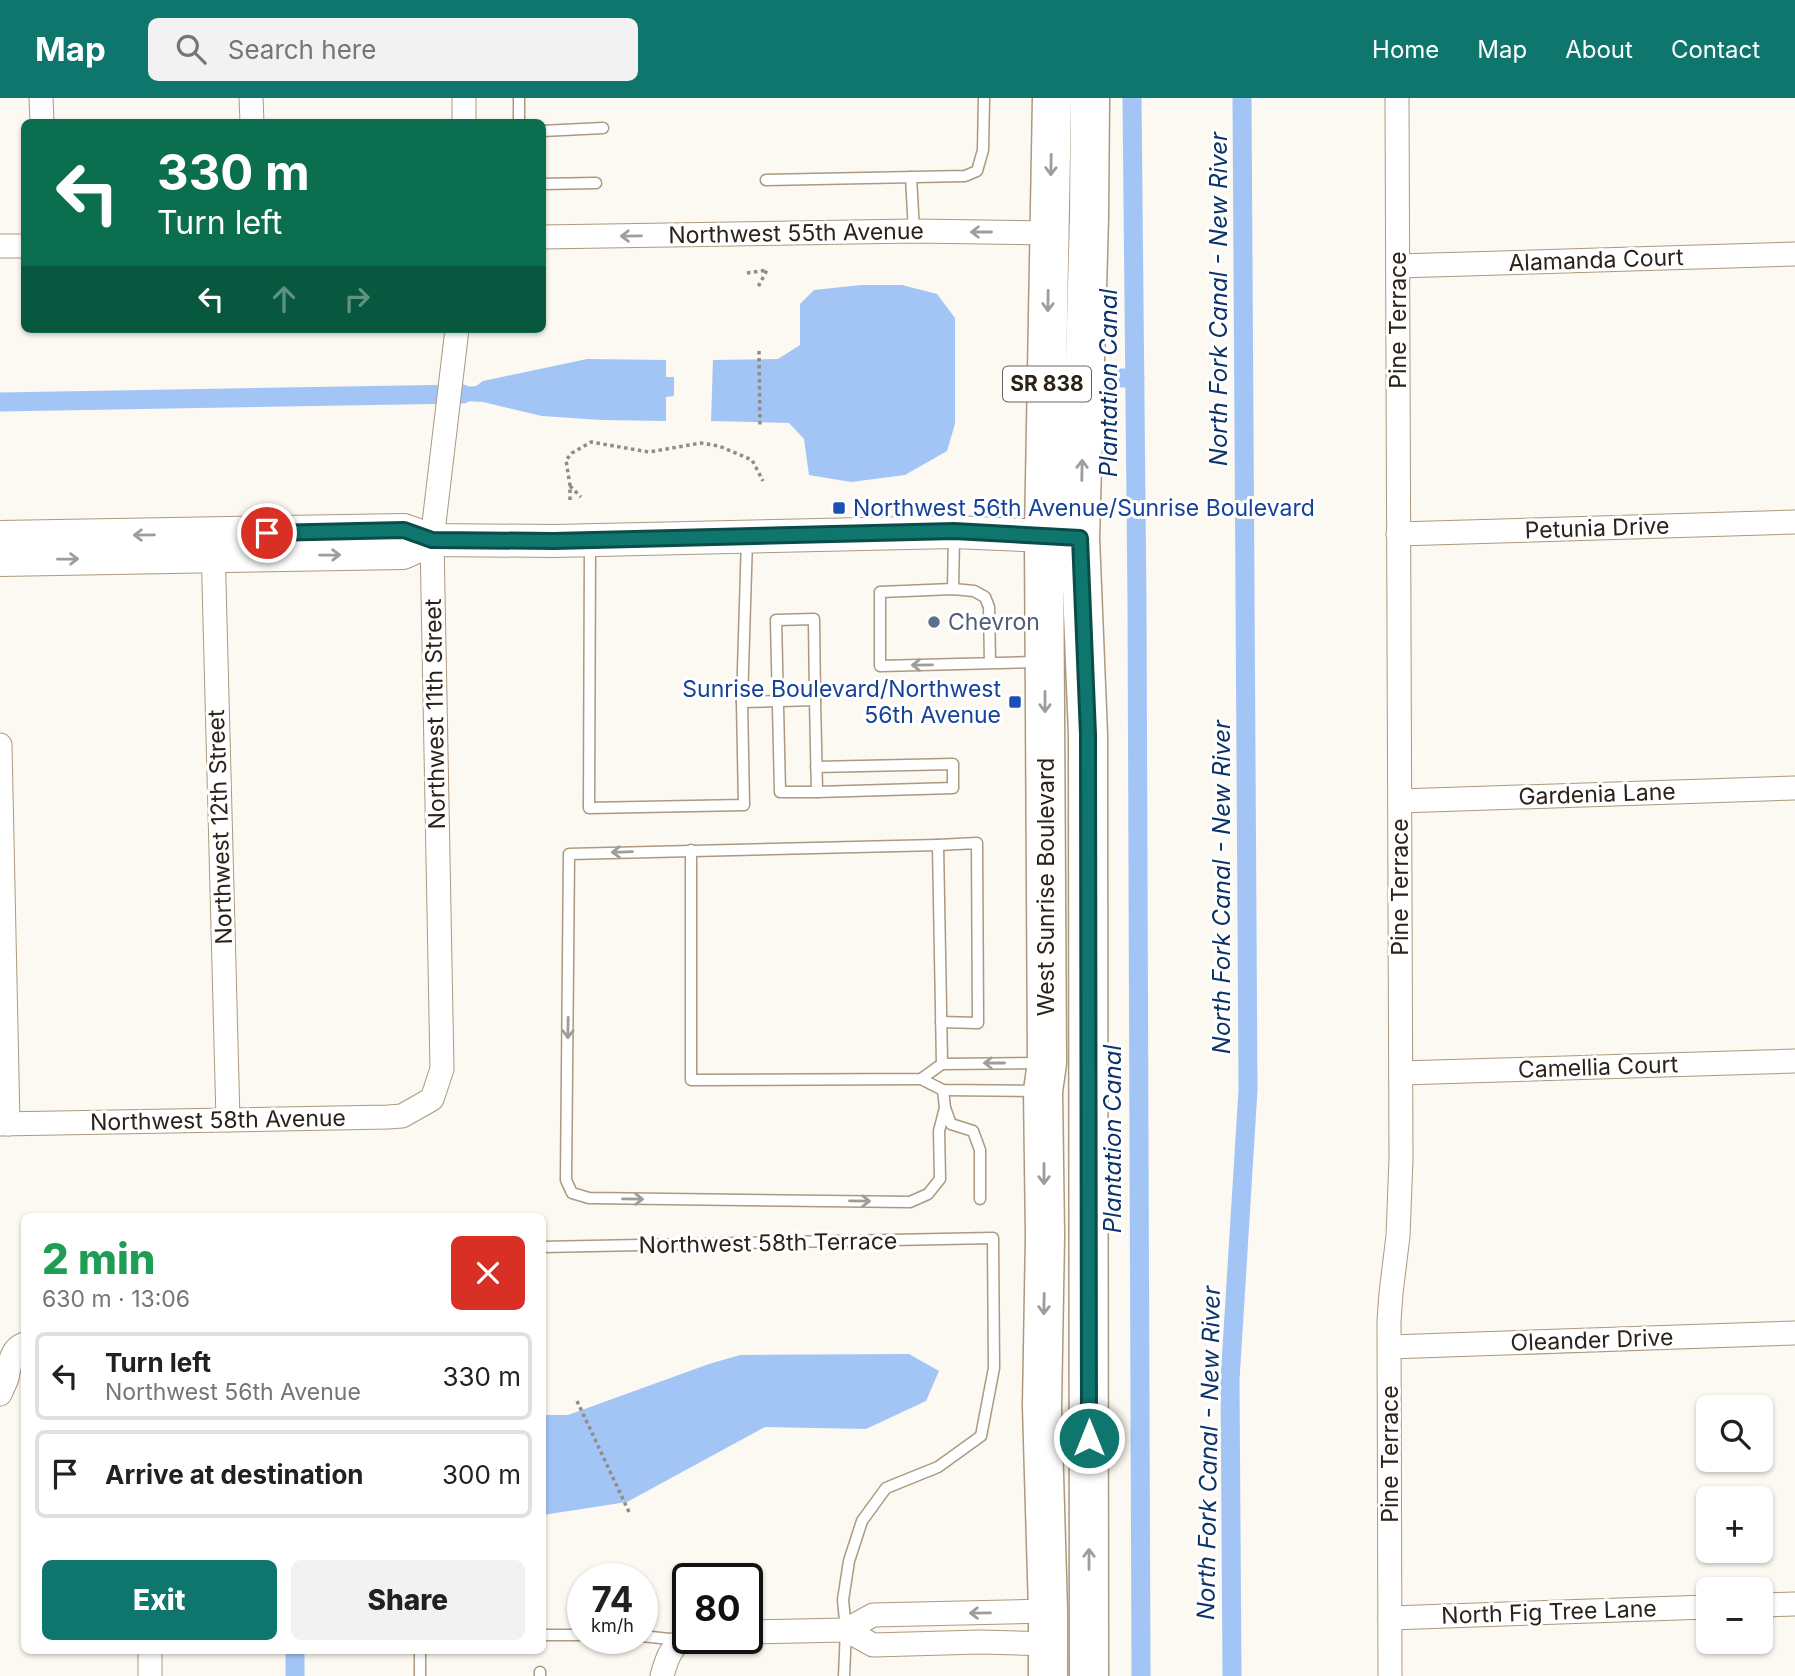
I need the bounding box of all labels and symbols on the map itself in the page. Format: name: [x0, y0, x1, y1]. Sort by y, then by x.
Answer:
water label: North Fork Canal - New River: [1204, 131, 1233, 466]
one-way arrow: [1044, 154, 1058, 177]
street label: Northwest 55th Avenue: [668, 217, 924, 249]
one-way arrow: [970, 225, 993, 239]
one-way arrow: [620, 229, 643, 243]
street label: Alamanda Court: [1508, 243, 1685, 277]
street label: Pine Terrace: [1384, 251, 1412, 389]
one-way arrow: [1042, 289, 1055, 312]
water label: Plantation Canal: [1094, 289, 1123, 477]
road number: SR 838: [1003, 366, 1091, 402]
one-way arrow: [1076, 458, 1089, 481]
place label: Northwest 56th Avenue/Sunrise Boulevard: [853, 494, 1315, 522]
marker: Northwest 56th Avenue/Sunrise Boulevard: [831, 500, 847, 516]
pin: [237, 503, 297, 563]
street label: Petunia Drive: [1524, 511, 1670, 545]
one-way arrow: [133, 528, 156, 541]
one-way arrow: [319, 548, 342, 561]
one-way arrow: [56, 552, 79, 566]
street label: Northwest 11th Street: [419, 598, 451, 830]
place label: Chevron: [948, 608, 1040, 636]
marker: Chevron: [926, 614, 942, 630]
one-way arrow: [911, 658, 934, 672]
place label: Sunrise Boulevard/Northwest 56th Avenue: [682, 675, 1001, 729]
one-way arrow: [1038, 690, 1052, 713]
marker: Sunrise Boulevard/Northwest 56th Avenue: [1007, 694, 1023, 710]
street label: Northwest 12th Street: [202, 709, 238, 945]
water label: North Fork Canal - New River: [1207, 719, 1236, 1054]
street label: West Sunrise Boulevard: [1032, 758, 1060, 1016]
street label: Gardenia Lane: [1518, 777, 1676, 811]
street label: Pine Terrace: [1386, 818, 1414, 956]
one-way arrow: [611, 846, 634, 859]
one-way arrow: [561, 1016, 574, 1039]
water label: Plantation Canal: [1098, 1045, 1127, 1233]
street label: Camellia Court: [1518, 1050, 1679, 1084]
one-way arrow: [983, 1056, 1006, 1070]
street label: Northwest 58th Avenue: [90, 1104, 346, 1136]
one-way arrow: [1037, 1163, 1051, 1186]
one-way arrow: [621, 1192, 644, 1206]
one-way arrow: [848, 1194, 871, 1208]
street label: Northwest 58th Terrace: [638, 1227, 898, 1259]
water label: North Fork Canal - New River: [1191, 1285, 1226, 1620]
one-way arrow: [1037, 1293, 1051, 1316]
street label: Oleander Drive: [1510, 1323, 1674, 1357]
street label: Pine Terrace: [1376, 1385, 1404, 1523]
position arrow: [1052, 1401, 1126, 1475]
one-way arrow: [1082, 1548, 1096, 1571]
speed limit sign: 80: [672, 1563, 763, 1654]
street label: North Fig Tree Lane: [1441, 1594, 1657, 1630]
one-way arrow: [968, 1606, 991, 1619]

